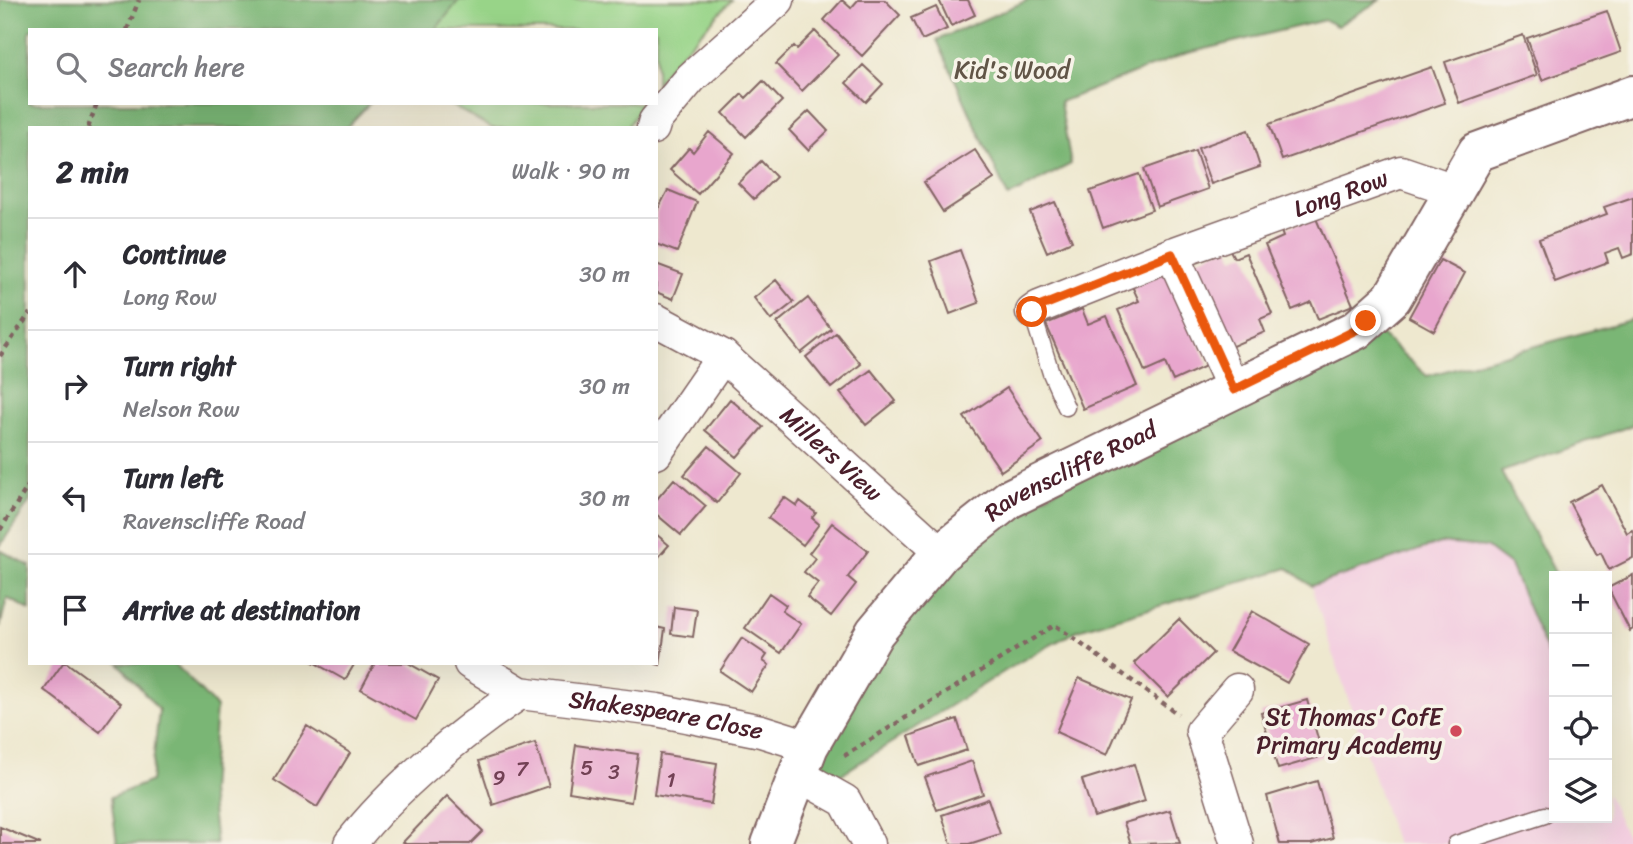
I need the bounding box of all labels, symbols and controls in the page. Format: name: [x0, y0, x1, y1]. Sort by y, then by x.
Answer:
search box: [28, 28, 658, 105]
text: Search here: [108, 44, 245, 90]
icon: search: [52, 48, 90, 86]
park label: Kid's Wood: [954, 49, 1071, 91]
text: 2 min: [56, 145, 129, 199]
text: Walk · 90 m: [512, 151, 630, 192]
street label: Long Row: [1288, 157, 1394, 230]
text: Continue: [123, 231, 226, 277]
text: 30 m: [579, 254, 630, 295]
icon: ahead: [56, 255, 94, 293]
text: Long Row: [123, 277, 217, 318]
route start: [1016, 296, 1047, 327]
route end: [1350, 305, 1381, 336]
text: Turn right: [123, 343, 236, 389]
text: 30 m: [579, 366, 630, 407]
icon: right: [56, 367, 94, 405]
text: Nelson Row: [123, 389, 239, 430]
street label: Millers View: [770, 395, 893, 513]
street label: Ravenscliffe Road: [974, 408, 1166, 533]
text: Turn left: [123, 455, 223, 501]
text: 30 m: [579, 478, 630, 519]
icon: left: [56, 479, 94, 517]
text: Ravenscliffe Road: [123, 501, 305, 542]
map controls: [1549, 571, 1612, 823]
button: +: [1549, 571, 1612, 634]
text: Arrive at destination: [123, 587, 360, 633]
icon: arrive: [56, 591, 94, 629]
button: −: [1549, 634, 1612, 697]
street label: Shakespeare Close: [566, 678, 767, 752]
place label: St Thomas' CofE Primary Academy: [1256, 696, 1444, 766]
button: locate: [1549, 697, 1612, 760]
marker: St Thomas' CofE Primary Academy: [1448, 723, 1464, 739]
house number: 5: [581, 749, 594, 787]
house number: 7: [516, 750, 530, 788]
house number: 3: [608, 753, 620, 791]
house number: 9: [493, 759, 506, 797]
button: layers: [1549, 760, 1612, 823]
house number: 1: [666, 761, 676, 799]

